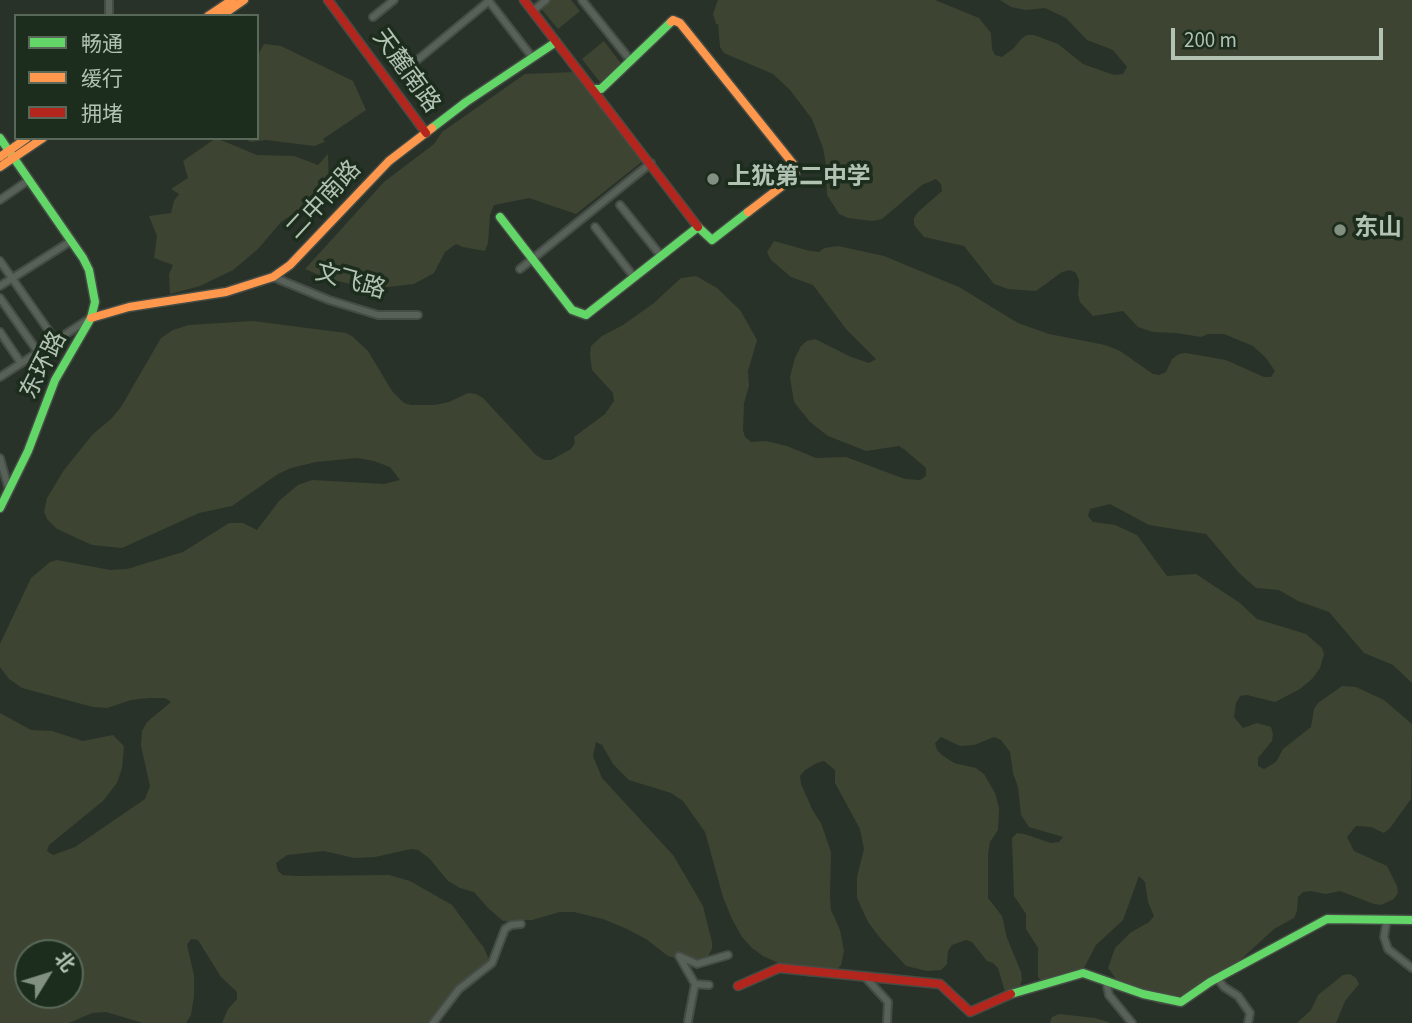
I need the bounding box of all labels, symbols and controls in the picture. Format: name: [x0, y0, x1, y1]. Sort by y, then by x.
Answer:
legend: [14, 14, 259, 140]
scale bar: [1174, 14, 1386, 58]
street label: 天麓南路: [365, 25, 445, 119]
text: 200 m: [1184, 25, 1237, 55]
text: 畅通: [81, 29, 123, 59]
text: 缓行: [81, 64, 123, 94]
text: 拥堵: [81, 99, 123, 129]
street label: 二中南路: [282, 156, 368, 246]
place label: 上犹第二中学: [727, 165, 871, 193]
marker: 上犹第二中学: [705, 171, 721, 187]
place label: 东山: [1354, 216, 1402, 244]
marker: 东山: [1332, 222, 1348, 238]
street label: 文飞路: [311, 259, 389, 307]
street label: 东环路: [16, 327, 74, 405]
north arrow: [14, 939, 84, 1009]
text: 北: [48, 946, 81, 978]

